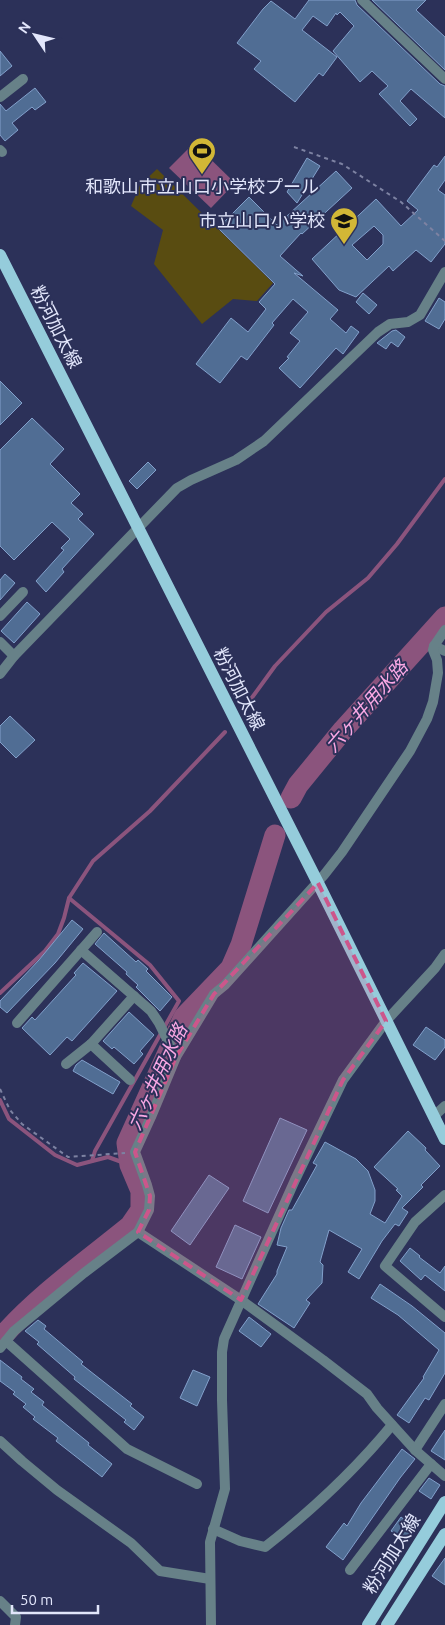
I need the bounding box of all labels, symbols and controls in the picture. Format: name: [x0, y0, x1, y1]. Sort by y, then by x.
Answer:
north arrow: [10, 10, 60, 60]
text: N: [15, 19, 34, 36]
sports icon: 和歌山市立山口小学校プール: [187, 136, 217, 175]
place label: 和歌山市立山口小学校プール: [85, 176, 319, 196]
school or university icon: 市立山口小学校: [329, 206, 359, 245]
place label: 市立山口小学校: [199, 210, 325, 230]
street label: 粉河加太線: [28, 282, 86, 371]
street label: 粉河加太線: [211, 644, 269, 733]
water label: 六ヶ井用水路: [320, 654, 413, 756]
water label: 六ヶ井用水路: [123, 1019, 192, 1133]
street label: 粉河加太線: [359, 1510, 423, 1597]
scale bar: [12, 1582, 99, 1614]
text: 50 m: [20, 1591, 53, 1608]

